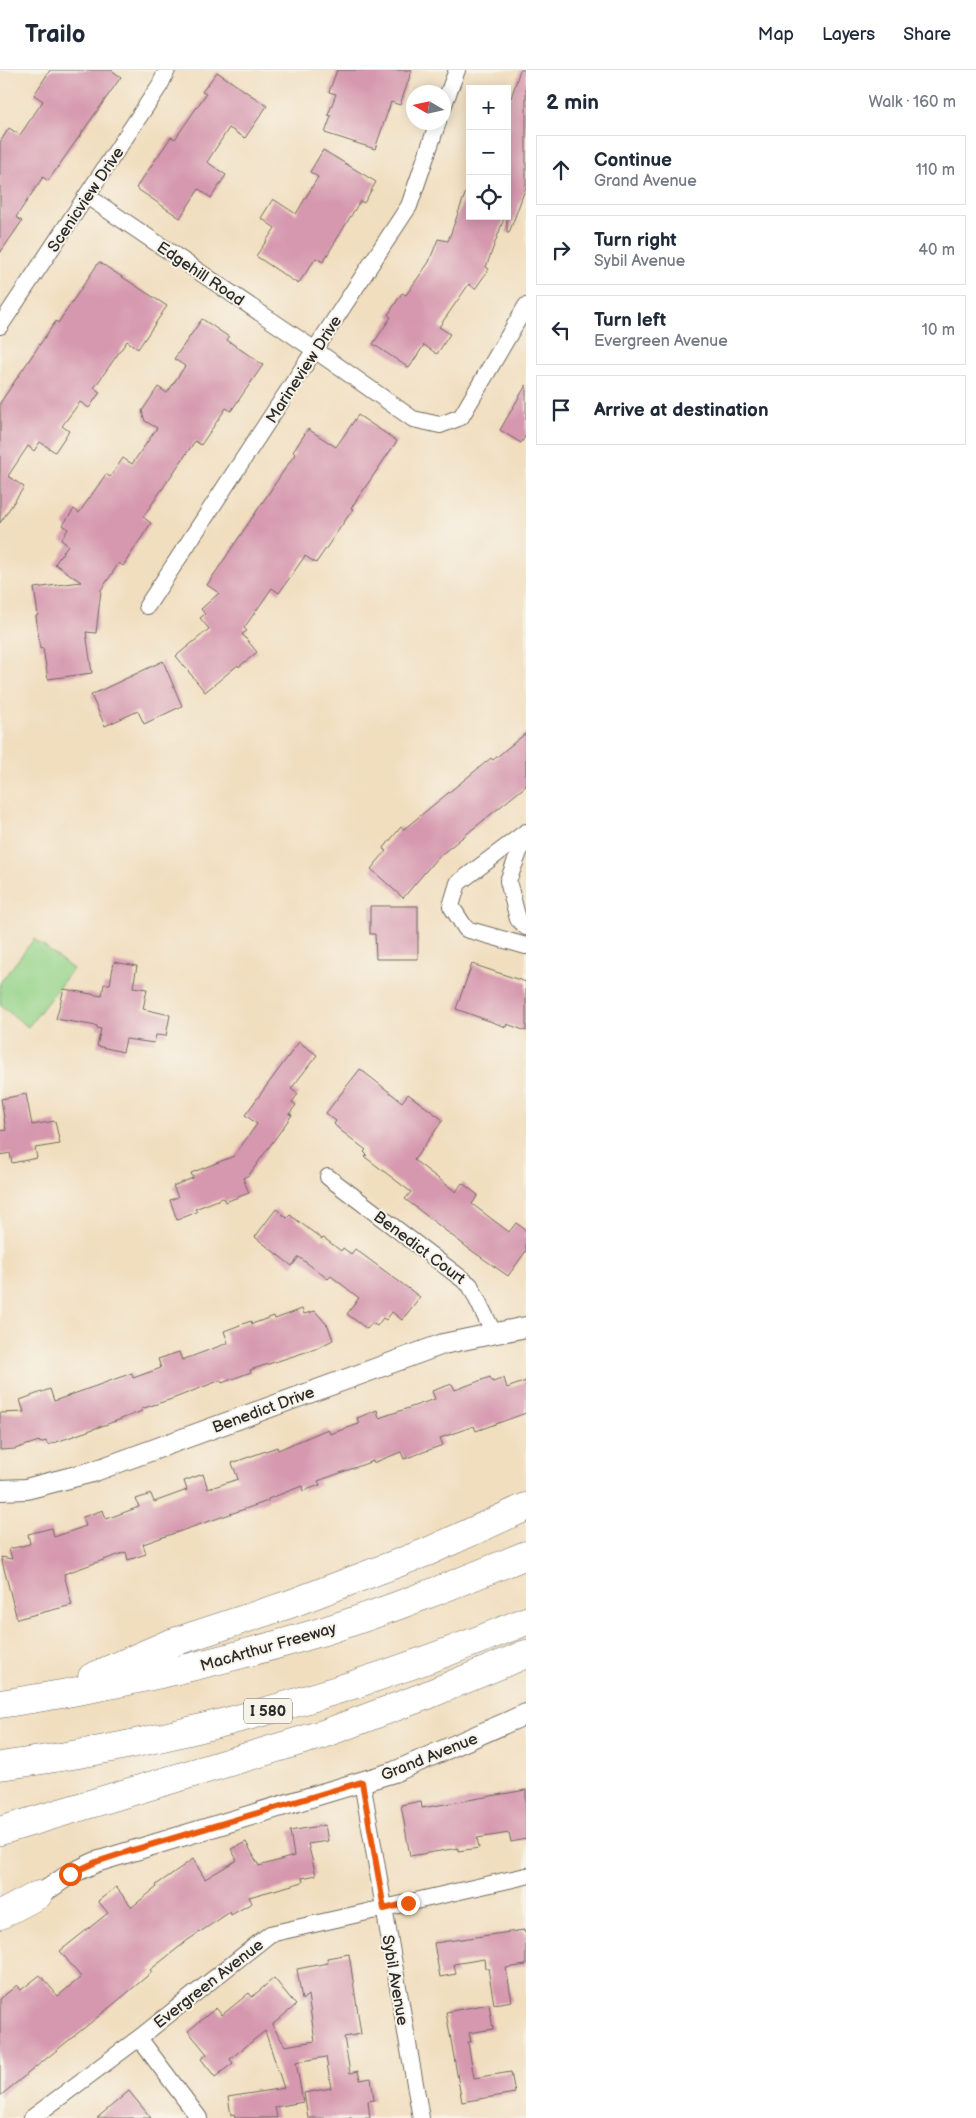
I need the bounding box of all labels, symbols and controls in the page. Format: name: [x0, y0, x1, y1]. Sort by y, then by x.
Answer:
text: Trailo: [25, 20, 85, 49]
text: Map: [758, 24, 794, 45]
text: Layers: [822, 24, 875, 45]
text: Share: [903, 24, 951, 45]
north arrow: [406, 85, 451, 130]
map controls: [466, 85, 511, 220]
button: +: [466, 85, 511, 130]
text: 2 min: [546, 90, 599, 115]
text: Walk · 160 m: [868, 93, 956, 112]
button: −: [466, 130, 511, 175]
street label: Scenicview Drive: [44, 143, 129, 256]
text: Continue: [594, 149, 672, 172]
icon: ahead: [547, 156, 575, 184]
text: 110 m: [916, 161, 955, 180]
text: Grand Avenue: [594, 172, 697, 191]
button: locate: [466, 175, 511, 220]
text: Turn right: [594, 229, 677, 252]
icon: right: [547, 236, 575, 264]
street label: Edgehill Road: [153, 238, 247, 310]
text: 40 m: [918, 241, 955, 260]
text: Sybil Avenue: [594, 252, 685, 271]
text: Turn left: [594, 309, 666, 332]
street label: Marineview Drive: [262, 312, 346, 427]
icon: left: [547, 316, 575, 344]
text: 10 m: [922, 321, 955, 340]
text: Evergreen Avenue: [594, 332, 728, 351]
icon: arrive: [547, 396, 575, 424]
text: Arrive at destination: [594, 399, 769, 422]
street label: Benedict Court: [370, 1208, 469, 1289]
street label: Benedict Drive: [210, 1383, 318, 1438]
street label: MacArthur Freeway: [198, 1619, 339, 1676]
road number: I 580: [244, 1698, 292, 1724]
street label: Grand Avenue: [378, 1729, 481, 1785]
route start: [59, 1863, 82, 1886]
route end: [397, 1892, 420, 1915]
street label: Sybil Avenue: [377, 1934, 412, 2027]
street label: Evergreen Avenue: [150, 1935, 268, 2033]

